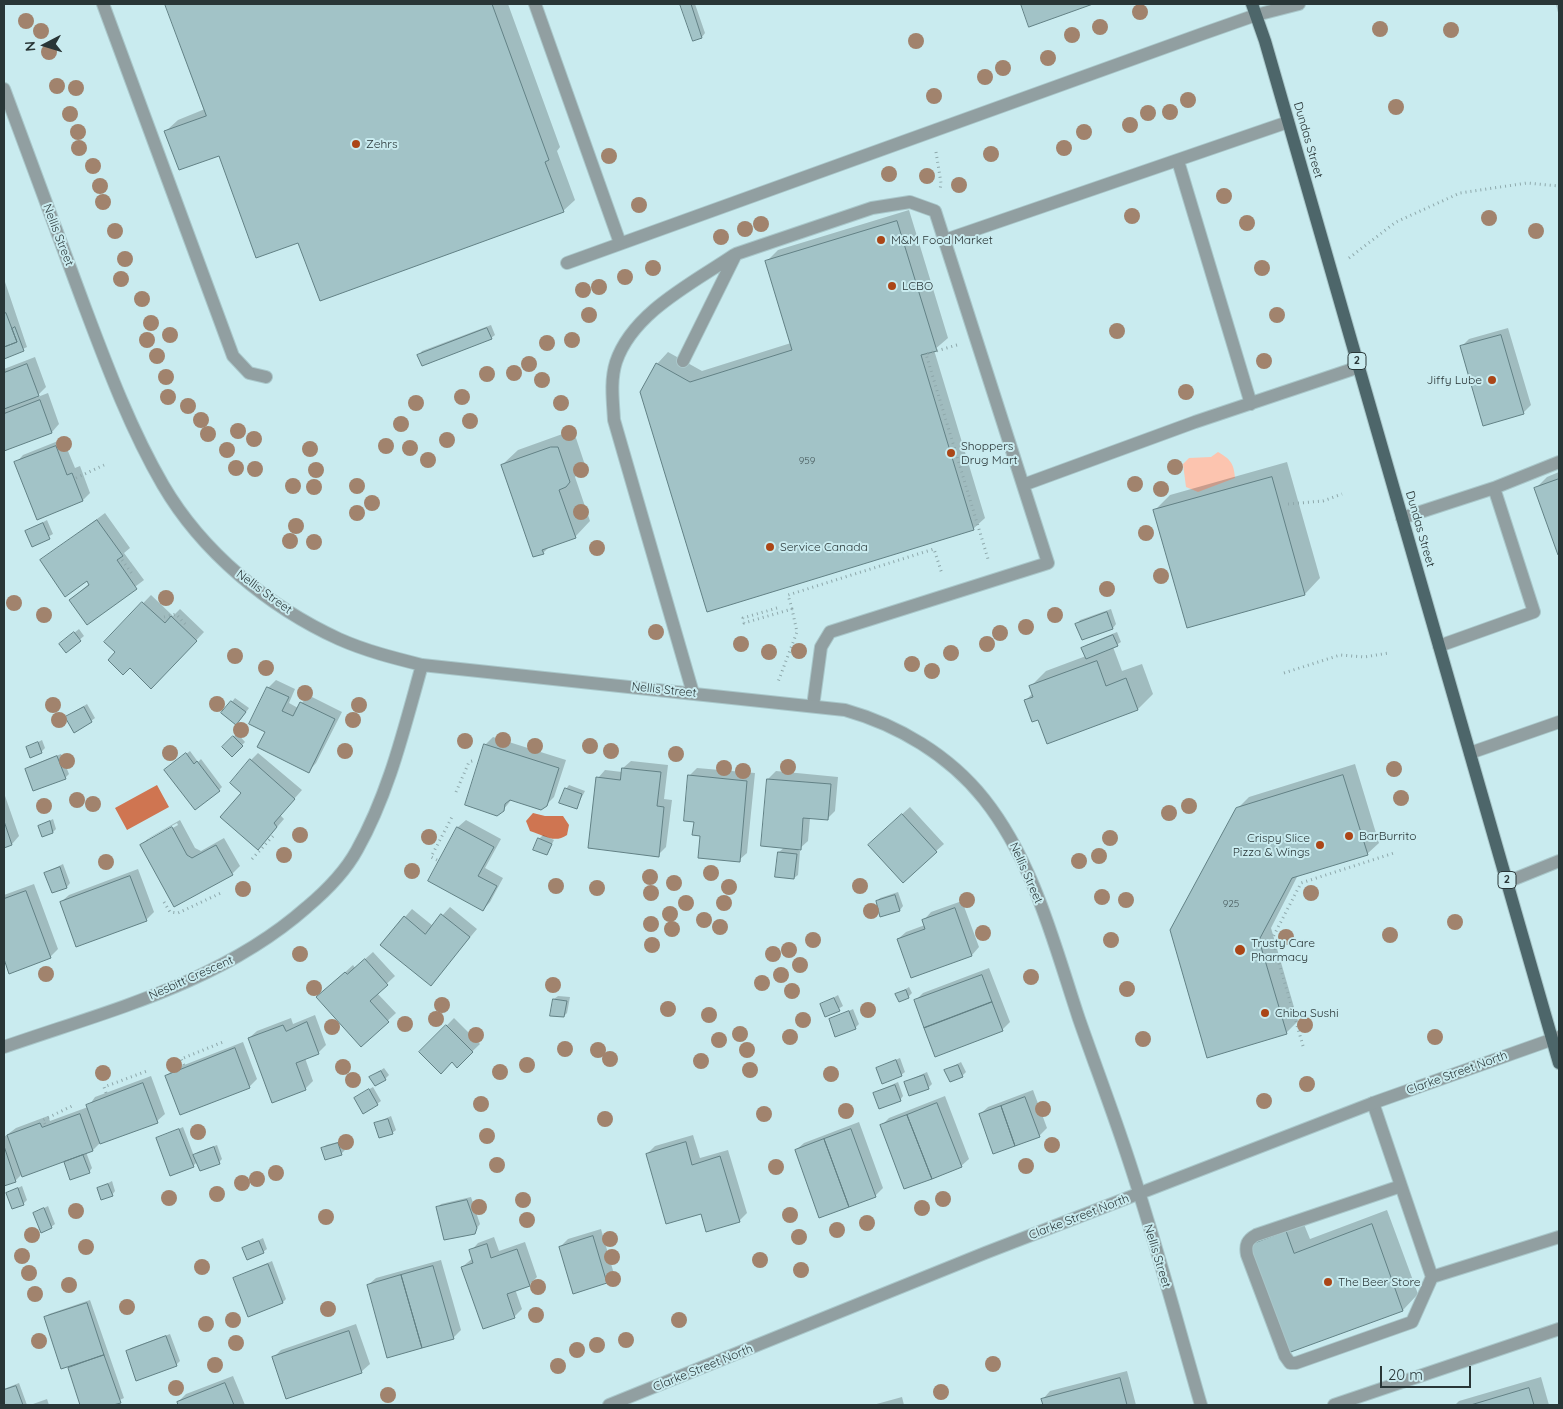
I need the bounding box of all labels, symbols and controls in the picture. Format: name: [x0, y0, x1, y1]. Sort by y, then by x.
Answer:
north arrow: [20, 20, 70, 70]
text: N: [21, 40, 39, 52]
street label: Dundas Street: [1290, 100, 1326, 180]
place label: Zehrs: [366, 137, 398, 151]
marker: Zehrs: [350, 138, 362, 150]
street label: Nellis Street: [40, 202, 76, 268]
place label: M&M Food Market: [891, 233, 993, 247]
marker: M&M Food Market: [875, 234, 887, 246]
place label: LCBO: [902, 279, 933, 293]
marker: LCBO: [886, 280, 898, 292]
road number: 2: [1348, 352, 1366, 370]
place label: Jiffy Lube: [1427, 373, 1482, 387]
marker: Jiffy Lube: [1486, 374, 1498, 386]
place label: Shoppers Drug Mart: [961, 439, 1018, 467]
marker: Shoppers Drug Mart: [945, 447, 957, 459]
house number: 959: [799, 455, 815, 467]
street label: Dundas Street: [1402, 489, 1438, 569]
place label: Service Canada: [780, 540, 868, 554]
marker: Service Canada: [764, 541, 776, 553]
street label: Nellis Street: [233, 567, 295, 617]
street label: Nellis Street: [631, 679, 697, 701]
place label: BarBurrito: [1359, 829, 1416, 843]
marker: BarBurrito: [1343, 830, 1355, 842]
place label: Crispy Slice Pizza & Wings: [1233, 831, 1310, 859]
marker: Crispy Slice Pizza & Wings: [1314, 839, 1326, 851]
street label: Nellis Street: [1006, 840, 1046, 906]
road number: 2: [1498, 872, 1516, 888]
house number: 925: [1223, 898, 1239, 910]
place label: Trusty Care Pharmacy: [1251, 936, 1315, 964]
marker: Trusty Care Pharmacy: [1233, 943, 1247, 957]
street label: Nesbitt Crescent: [147, 953, 235, 1003]
place label: Chiba Sushi: [1275, 1006, 1339, 1020]
marker: Chiba Sushi: [1259, 1007, 1271, 1019]
street label: Clarke Street North: [1405, 1048, 1509, 1098]
street label: Clarke Street North: [1027, 1191, 1131, 1243]
street label: Nellis Street: [1141, 1223, 1173, 1289]
place label: The Beer Store: [1338, 1275, 1421, 1289]
marker: The Beer Store: [1322, 1276, 1334, 1288]
street label: Clarke Street North: [651, 1341, 755, 1395]
scale bar: [1383, 1356, 1474, 1388]
text: 20 m: [1388, 1365, 1423, 1384]

